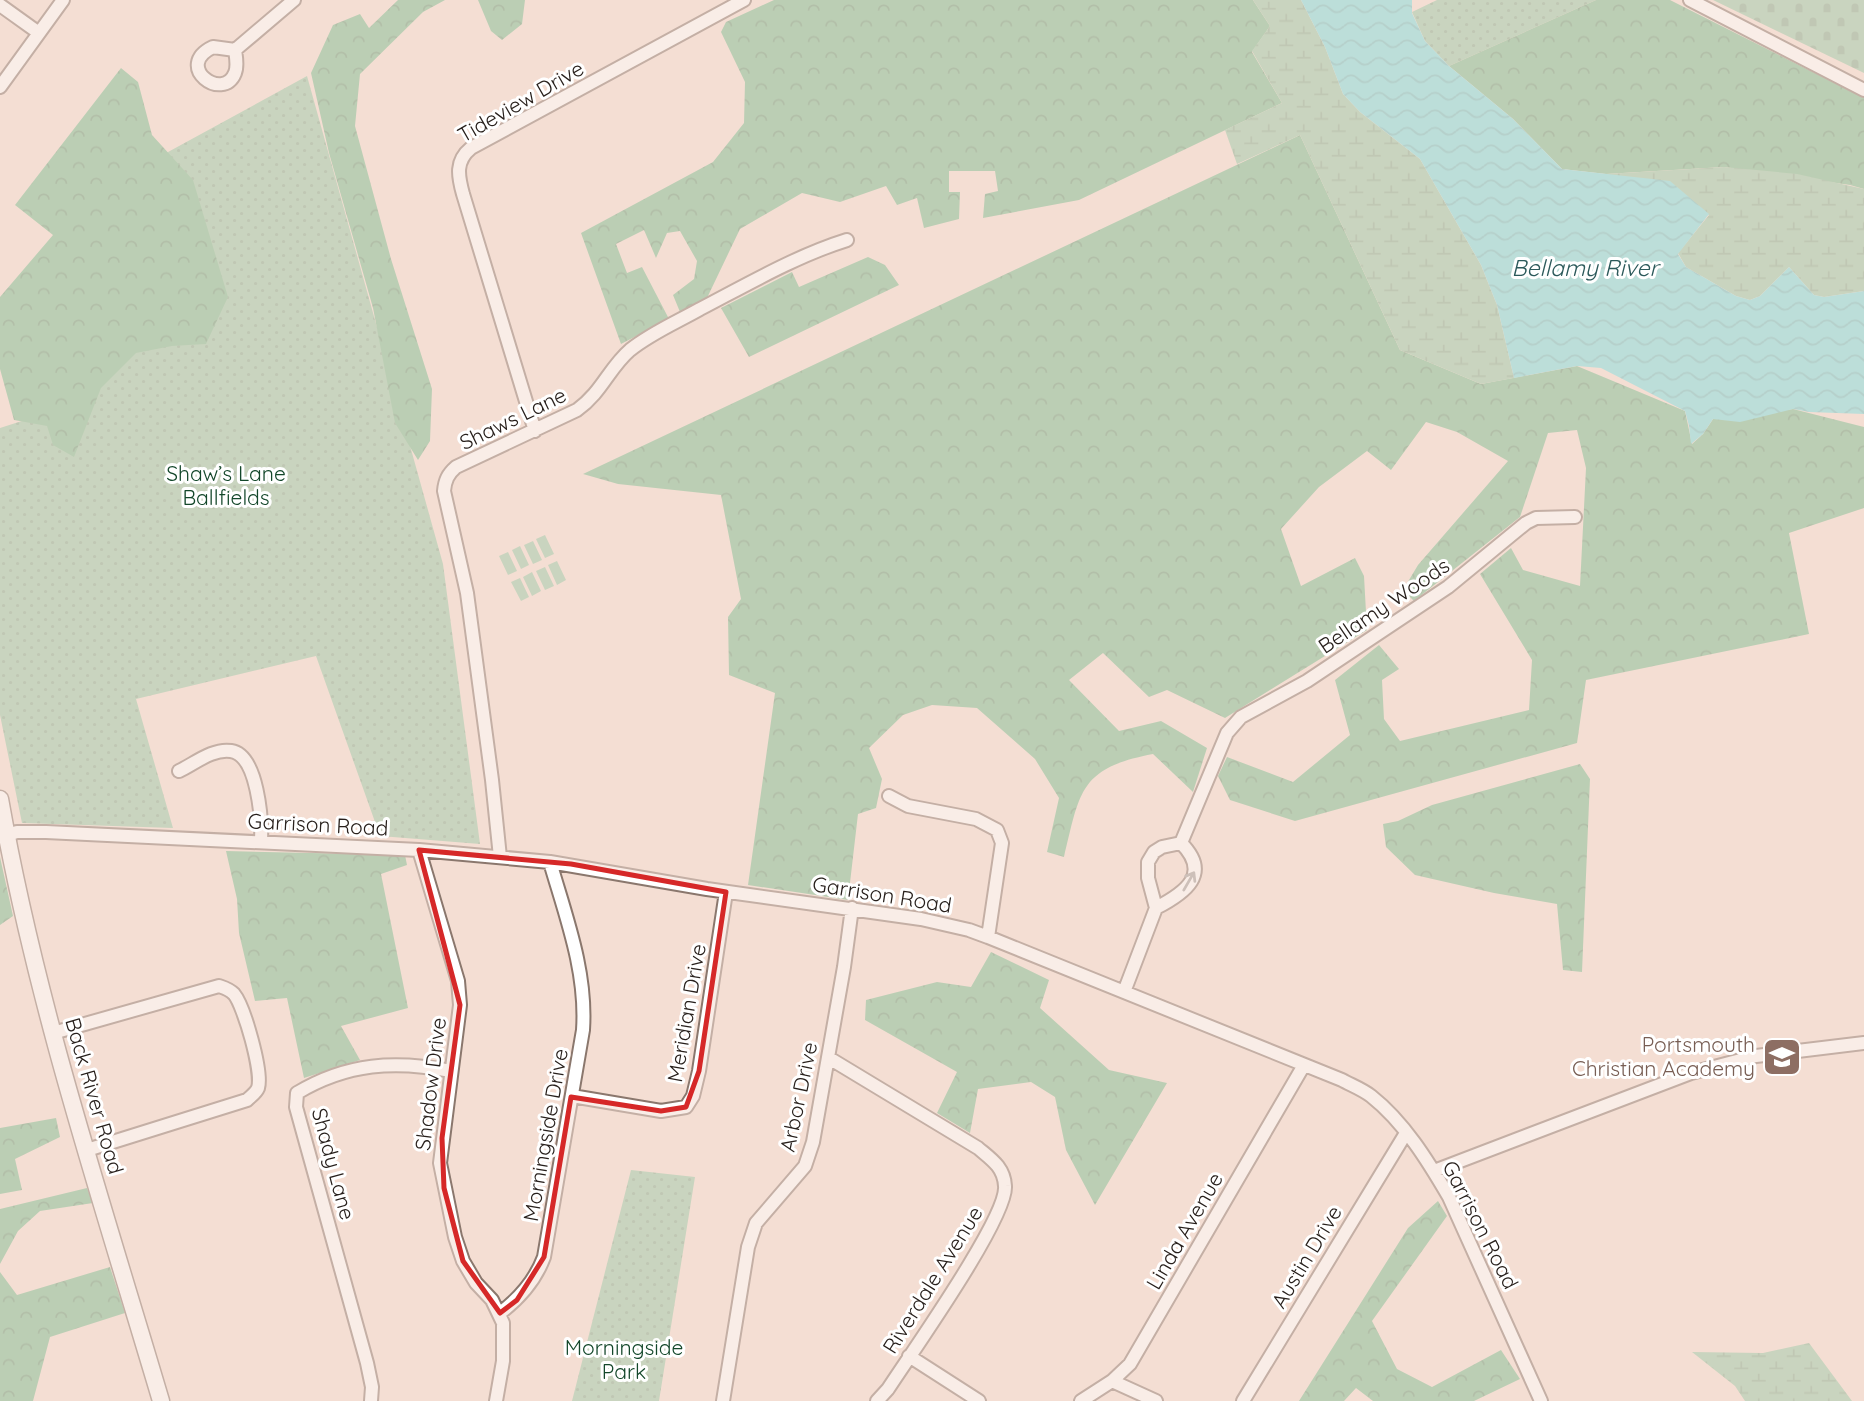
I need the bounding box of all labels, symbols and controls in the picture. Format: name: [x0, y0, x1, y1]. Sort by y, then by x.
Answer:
street label: Tideview Drive: [453, 55, 588, 148]
water label: Bellamy River: [1512, 253, 1662, 282]
street label: Shaws Lane: [455, 381, 570, 455]
park label: Shaw’s Lane Ballfields: [166, 460, 286, 510]
street label: Bellamy Woods: [1313, 552, 1454, 659]
street label: Garrison Road: [247, 807, 389, 841]
street label: Garrison Road: [811, 870, 954, 918]
one-way arrow: [1182, 871, 1196, 891]
street label: Meridian Drive: [661, 942, 711, 1084]
street label: Back River Road: [60, 1014, 130, 1177]
street label: Shadow Drive: [409, 1016, 451, 1152]
place label: Portsmouth Christian Academy: [1572, 1031, 1755, 1081]
school or university icon: Portsmouth Christian Academy: [1761, 1036, 1803, 1078]
street label: Arbor Drive: [774, 1040, 822, 1154]
street label: Morningside Drive: [517, 1046, 573, 1223]
street label: Shady Lane: [307, 1105, 361, 1223]
street label: Garrison Road: [1437, 1156, 1524, 1293]
street label: Linda Avenue: [1140, 1167, 1228, 1294]
street label: Austin Drive: [1265, 1200, 1347, 1313]
street label: Riverdale Avenue: [876, 1201, 988, 1358]
park label: Morningside Park: [565, 1334, 683, 1384]

